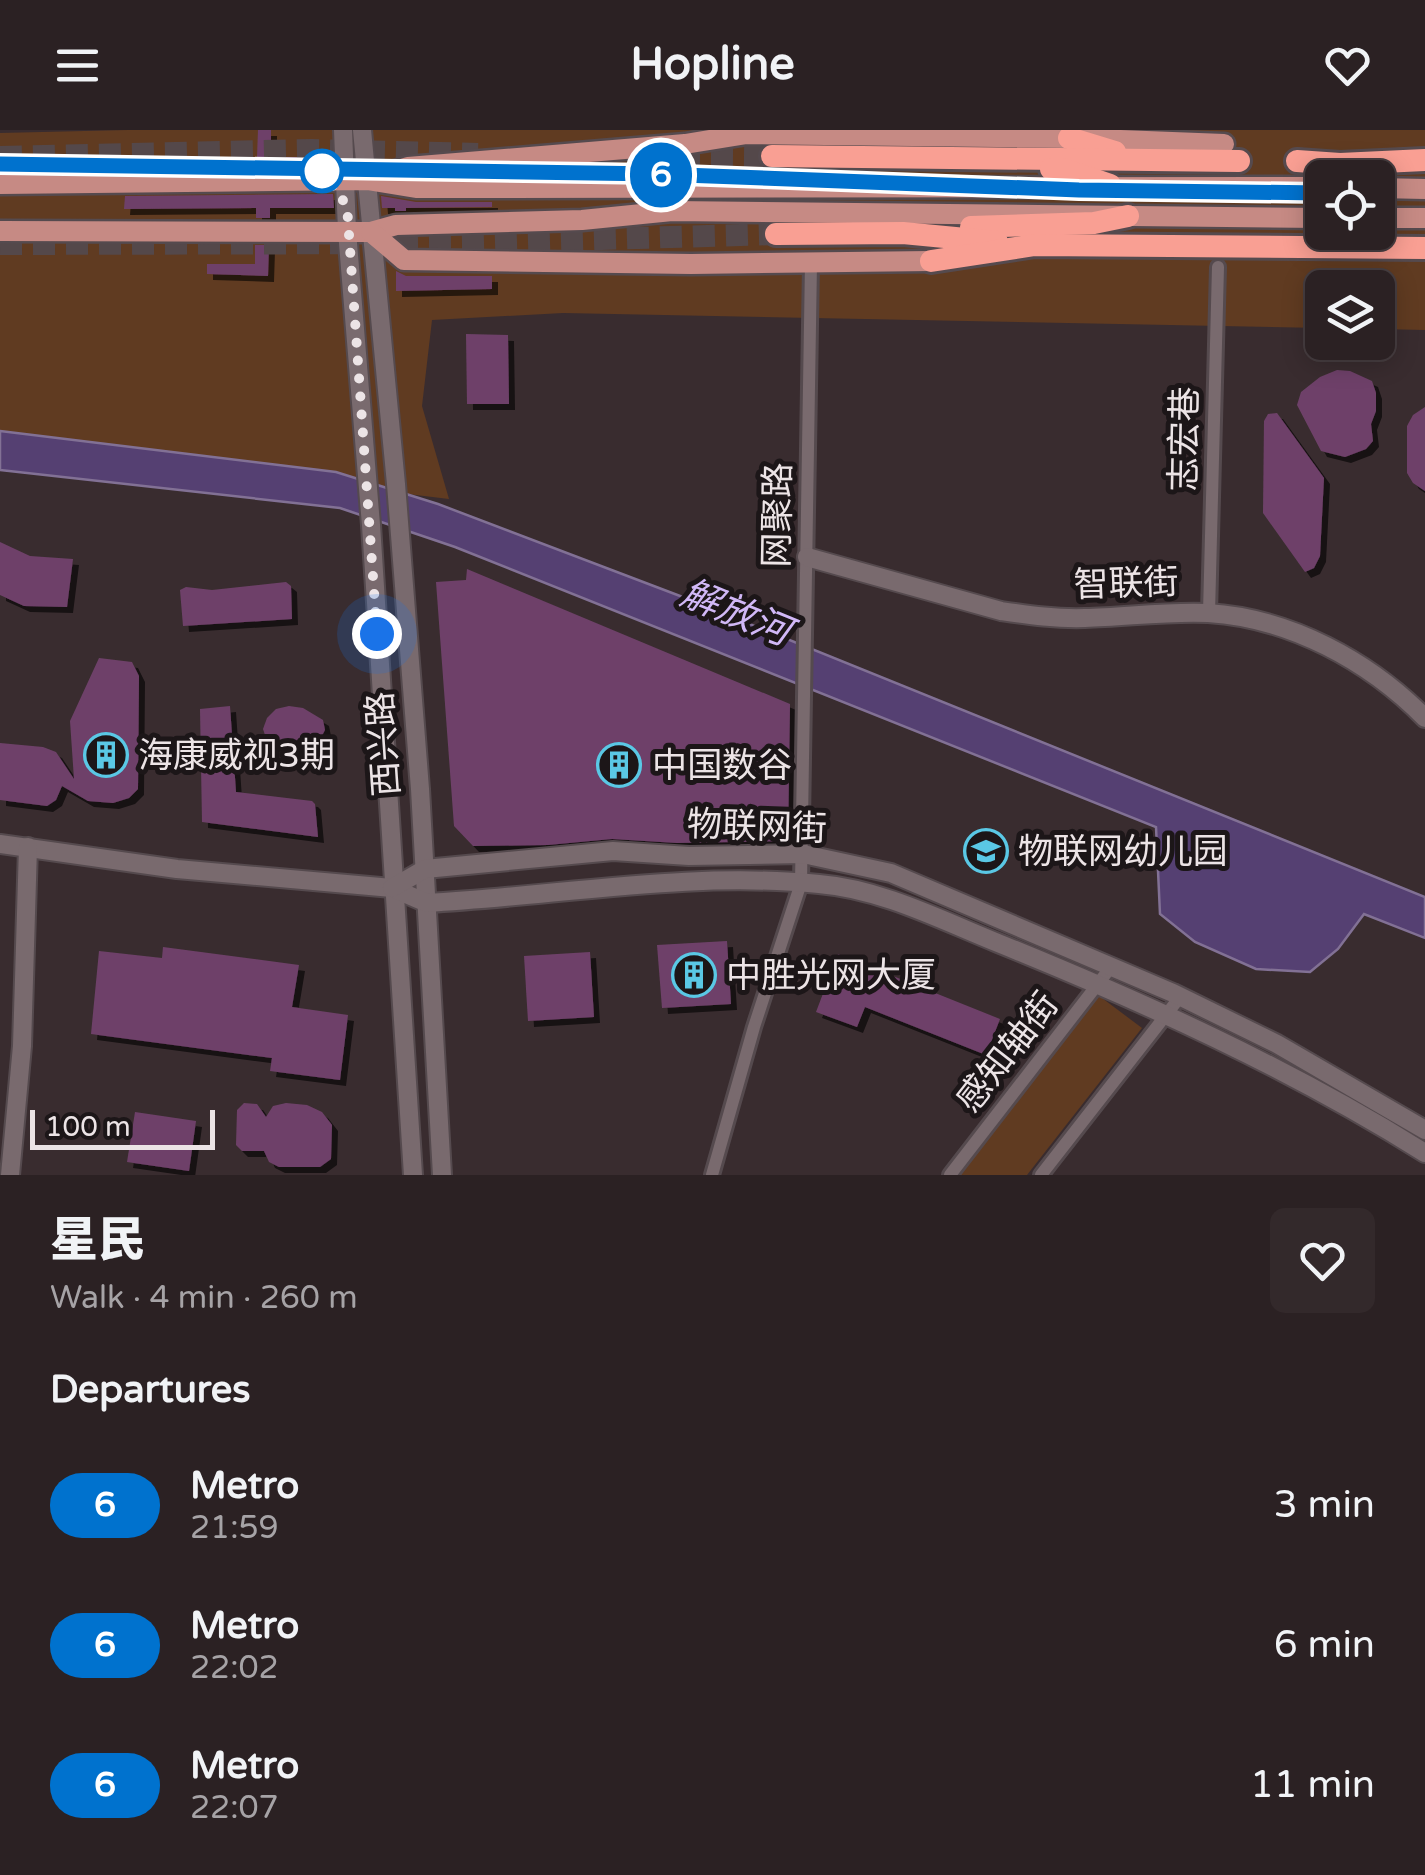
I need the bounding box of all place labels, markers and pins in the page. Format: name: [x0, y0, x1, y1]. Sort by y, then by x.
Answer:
unlabelled marker: [301, 150, 343, 192]
building icon: 海康威视3期: [83, 732, 129, 778]
place label: 海康威视3期: [138, 735, 335, 777]
building icon: 中国数谷: [596, 742, 642, 788]
place label: 中国数谷: [652, 745, 792, 787]
school or university icon: 物联网幼儿园: [963, 828, 1009, 874]
place label: 物联网幼儿园: [1018, 831, 1228, 873]
building icon: 中胜光网大厦: [671, 952, 717, 998]
place label: 中胜光网大厦: [726, 955, 936, 997]

